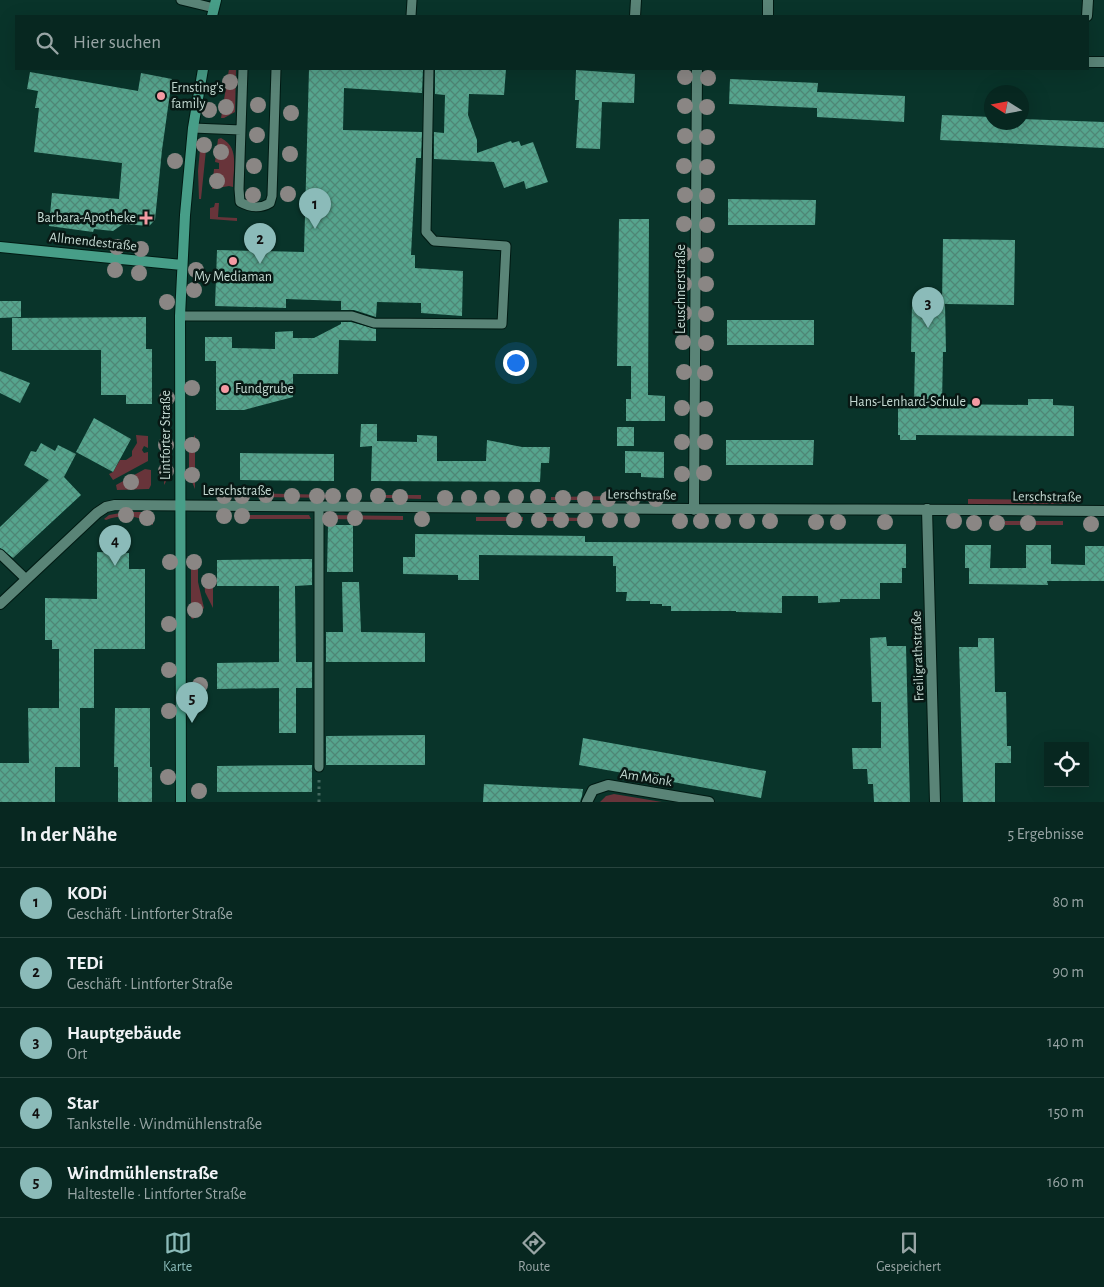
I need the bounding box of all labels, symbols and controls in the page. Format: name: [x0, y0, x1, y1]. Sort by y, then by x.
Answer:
search box: [15, 15, 1089, 70]
icon: search: [33, 29, 61, 57]
text: Hier suchen: [73, 33, 161, 52]
place label: Ernsting's family: [171, 81, 224, 111]
north arrow: [984, 85, 1029, 130]
marker: Ernsting's family: [155, 90, 167, 102]
pin: 1: [299, 188, 331, 229]
place label: Barbara-Apotheke: [37, 211, 136, 225]
marker: Barbara-Apotheke: [140, 212, 152, 224]
pin: 2: [244, 223, 276, 264]
street label: Allmendestraße: [48, 230, 138, 254]
street label: Leuschnerstraße: [674, 244, 688, 334]
marker: My Mediaman: [227, 255, 239, 267]
place label: My Mediaman: [194, 270, 272, 284]
pin: 3: [912, 287, 944, 328]
your location: [503, 350, 529, 376]
place label: Fundgrube: [235, 382, 294, 396]
marker: Fundgrube: [219, 383, 231, 395]
street label: Lintforter Straße: [159, 390, 173, 480]
place label: Hans-Lenhard-Schule: [849, 395, 966, 409]
marker: Hans-Lenhard-Schule: [970, 396, 982, 408]
street label: Lerschstraße: [202, 484, 272, 498]
street label: Lerschstraße: [607, 487, 677, 503]
street label: Lerschstraße: [1012, 489, 1082, 505]
pin: 4: [99, 525, 131, 566]
street label: Freiligrathstraße: [909, 610, 927, 702]
pin: 5: [176, 682, 208, 723]
map controls: [1044, 742, 1089, 787]
button: locate: [1044, 742, 1089, 787]
street label: Am Mönk: [619, 767, 674, 789]
text: In der Nähe: [20, 824, 117, 845]
text: 5 Ergebnisse: [1007, 826, 1084, 842]
text: KODi: [67, 884, 107, 903]
text: 1: [33, 894, 39, 910]
text: 80 m: [1053, 894, 1084, 910]
text: Geschäft · Lintforter Straße: [67, 906, 233, 922]
text: TEDi: [67, 954, 104, 973]
text: 2: [32, 964, 40, 980]
text: 90 m: [1053, 964, 1084, 980]
text: Geschäft · Lintforter Straße: [67, 976, 233, 992]
text: Hauptgebäude: [67, 1024, 181, 1043]
text: 3: [33, 1034, 39, 1050]
text: 140 m: [1047, 1034, 1084, 1050]
text: Ort: [67, 1046, 87, 1062]
text: Star: [67, 1094, 99, 1113]
text: 4: [32, 1104, 40, 1120]
text: 150 m: [1048, 1104, 1084, 1120]
text: Tankstelle · Windmühlenstraße: [67, 1116, 262, 1132]
text: Windmühlenstraße: [67, 1164, 218, 1183]
text: 5: [33, 1174, 39, 1190]
text: 160 m: [1047, 1174, 1084, 1190]
text: Haltestelle · Lintforter Straße: [67, 1186, 246, 1202]
tab: Karte: [163, 1229, 192, 1276]
tab: Route: [518, 1229, 550, 1276]
tab: Gespeichert: [876, 1229, 941, 1276]

